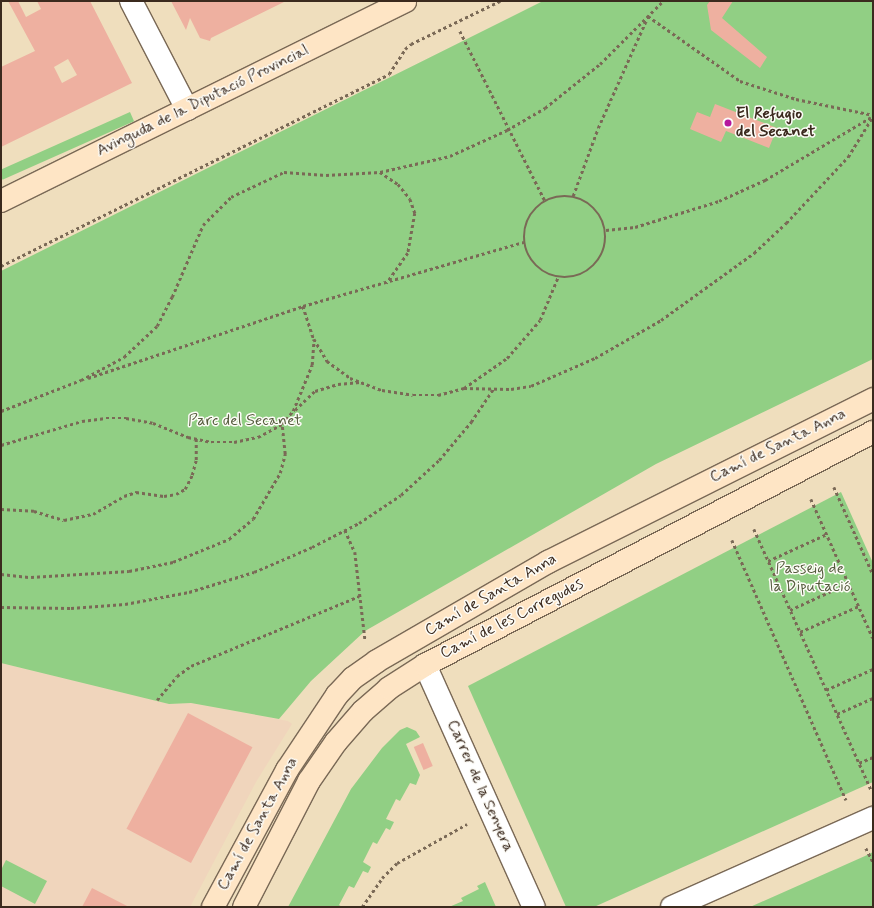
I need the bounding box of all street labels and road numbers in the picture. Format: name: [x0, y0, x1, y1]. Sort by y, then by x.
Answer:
street label: Avinguda de la Diputació Provincial: [94, 41, 312, 161]
street label: Camí de Santa Anna: [709, 406, 847, 486]
street label: Camí de Santa Anna: [424, 551, 558, 639]
street label: Camí de les Corregudes: [435, 573, 589, 665]
street label: Carrer de la Senyera: [442, 716, 518, 856]
street label: Camí de Santa Anna: [215, 757, 301, 891]

